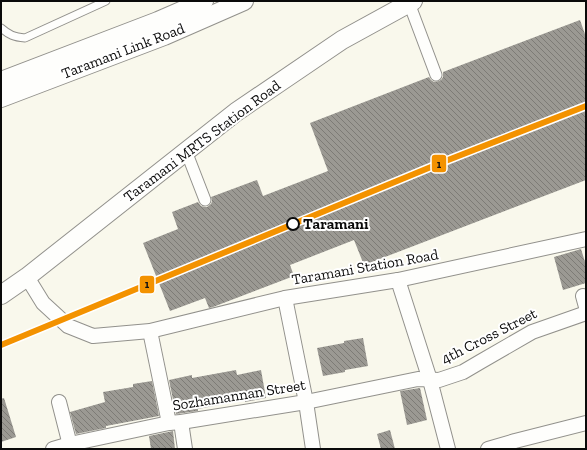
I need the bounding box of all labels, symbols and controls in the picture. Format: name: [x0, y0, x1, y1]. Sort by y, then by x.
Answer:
street label: Taramani Link Road: [59, 19, 188, 83]
street label: Taramani MRTS Station Road: [120, 76, 285, 206]
line badge: 1: [431, 154, 447, 173]
text: 1: [437, 158, 442, 171]
place label: Taramani: [303, 215, 369, 233]
marker: Taramani: [286, 217, 300, 231]
street label: Taramani Station Road: [290, 245, 440, 289]
line badge: 1: [139, 275, 155, 294]
text: 1: [145, 278, 150, 291]
street label: 4th Cross Street: [438, 304, 540, 368]
street label: Sozhamannan Street: [171, 376, 307, 414]

